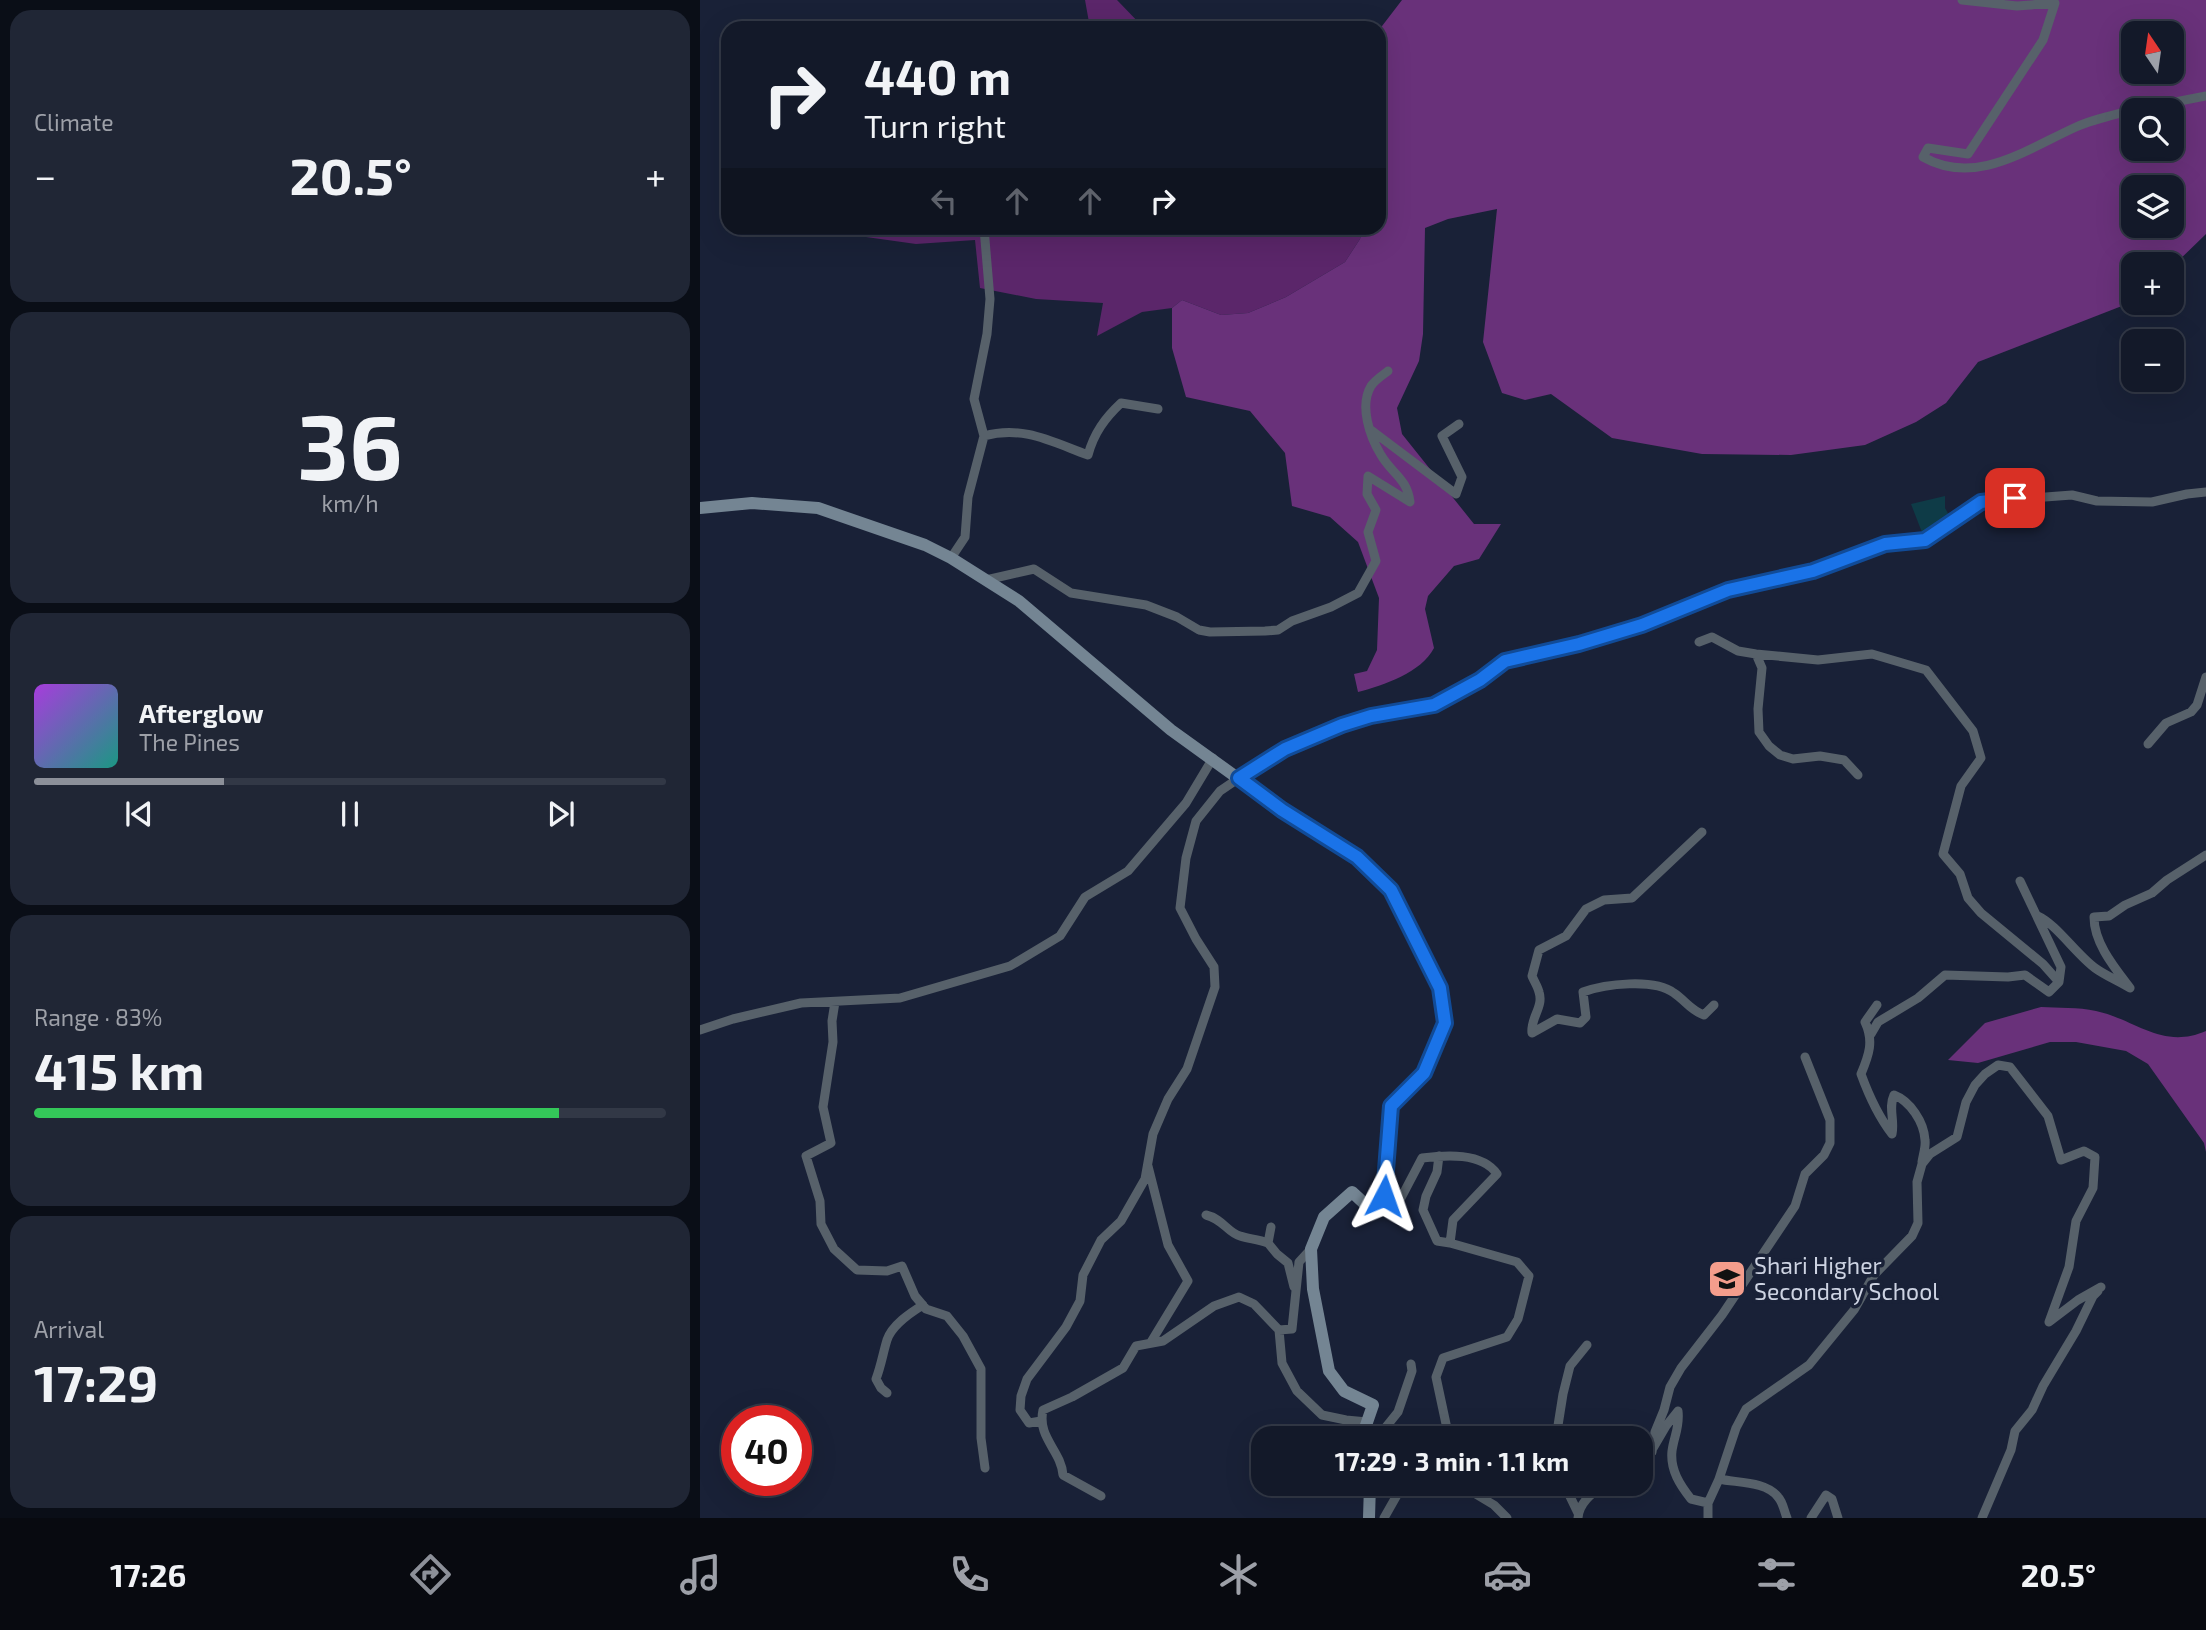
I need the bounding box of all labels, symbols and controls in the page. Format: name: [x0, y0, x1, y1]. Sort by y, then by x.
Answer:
north arrow: [2121, 21, 2184, 84]
map controls: [2121, 21, 2184, 392]
text: 440 m: [864, 46, 1011, 105]
icon: right: [749, 49, 840, 140]
button: search: [2121, 98, 2184, 161]
text: Turn right: [864, 106, 1006, 144]
text: Climate: [34, 108, 114, 136]
text: 20.5°: [289, 143, 412, 205]
text: −: [34, 152, 56, 198]
text: +: [645, 152, 666, 198]
button: layers: [2121, 175, 2184, 238]
icon: left: [925, 182, 963, 220]
icon: ahead: [998, 182, 1036, 220]
icon: ahead: [1071, 182, 1109, 220]
icon: right: [1144, 182, 1182, 220]
button: +: [2121, 252, 2184, 315]
button: −: [2121, 329, 2184, 392]
text: 36: [297, 389, 403, 498]
pin: [1985, 468, 2045, 528]
icon: arrive: [1996, 479, 2034, 517]
text: km/h: [321, 489, 379, 517]
text: Afterglow: [139, 697, 264, 728]
text: The Pines: [139, 728, 240, 756]
icon: previous: [120, 795, 158, 833]
icon: pause: [331, 795, 369, 833]
icon: next: [542, 795, 580, 833]
text: Range · 83%: [34, 1003, 162, 1031]
text: 415 km: [34, 1038, 204, 1100]
position arrow: [1347, 1159, 1421, 1233]
place label: Shari Higher Secondary School: [1754, 1251, 1939, 1305]
school or university icon: Shari Higher Secondary School: [1706, 1258, 1748, 1300]
text: Arrival: [34, 1315, 104, 1343]
text: 17:29: [34, 1350, 158, 1412]
speed limit sign: 40: [721, 1405, 812, 1496]
text: 17:29 · 3 min · 1.1 km: [1335, 1445, 1569, 1476]
icon: directions: [406, 1550, 455, 1599]
icon: music: [676, 1550, 725, 1599]
icon: phone: [945, 1550, 994, 1599]
icon: climate: [1214, 1550, 1263, 1599]
icon: car: [1483, 1550, 1532, 1599]
icon: filters: [1752, 1550, 1801, 1599]
text: 17:26: [110, 1555, 186, 1593]
text: 20.5°: [2021, 1555, 2096, 1593]

